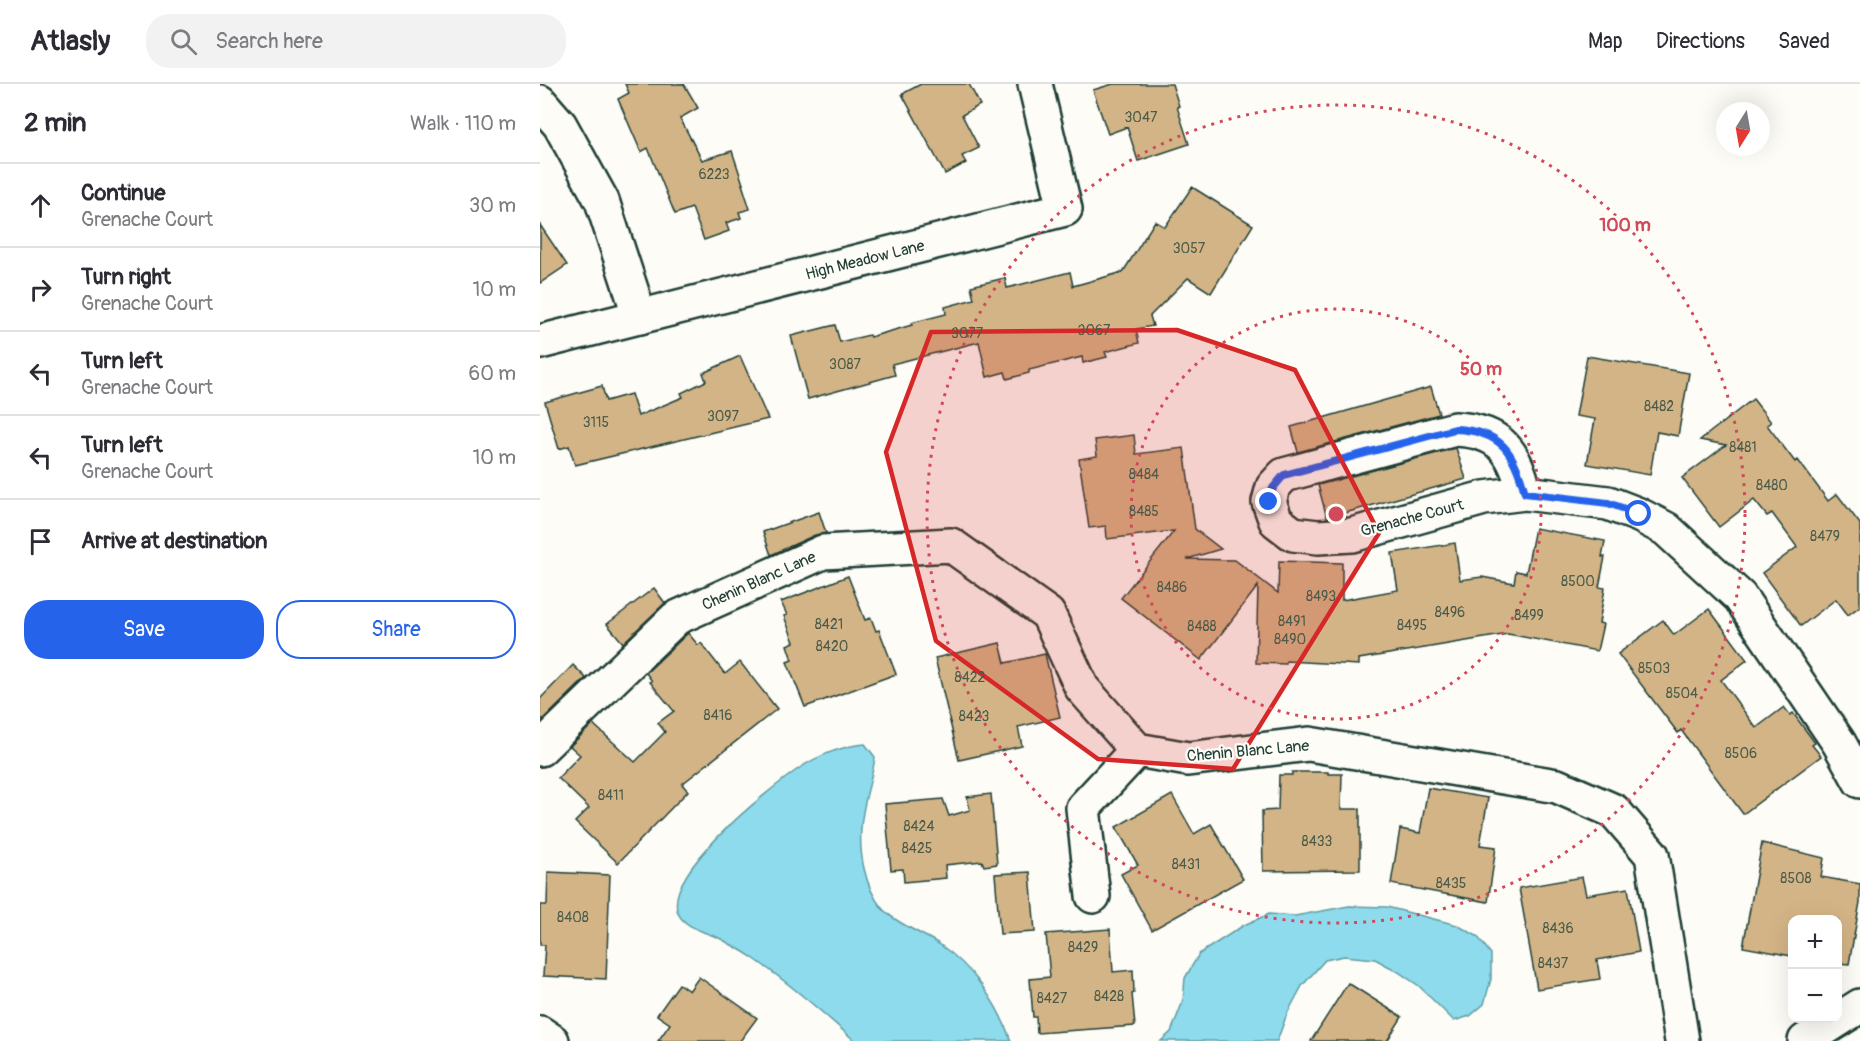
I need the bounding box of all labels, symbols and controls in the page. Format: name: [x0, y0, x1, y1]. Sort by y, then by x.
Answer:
search box: [146, 14, 566, 68]
text: Atlasly: [30, 24, 110, 59]
icon: search: [167, 25, 200, 58]
text: Search here: [215, 27, 323, 55]
text: Map: [1588, 28, 1623, 55]
text: Directions: [1656, 28, 1745, 55]
text: Saved: [1778, 28, 1830, 55]
north arrow: [1716, 102, 1770, 156]
text: 2 min: [24, 107, 86, 139]
house number: 3047: [1125, 109, 1158, 126]
text: Walk · 110 m: [410, 111, 516, 136]
house number: 6223: [698, 166, 730, 183]
text: Continue: [81, 179, 165, 207]
icon: ahead: [24, 189, 57, 222]
text: 30 m: [469, 193, 516, 218]
text: Grenache Court: [81, 207, 213, 232]
text: 100 m: [1599, 214, 1651, 237]
street label: High Meadow Lane: [803, 235, 927, 284]
house number: 3057: [1173, 240, 1206, 257]
text: Turn right: [81, 263, 171, 291]
icon: right: [24, 273, 57, 306]
text: 10 m: [472, 277, 516, 302]
text: Grenache Court: [81, 291, 213, 316]
house number: 3067: [1078, 322, 1111, 339]
house number: 3077: [951, 325, 984, 342]
text: Turn left: [81, 347, 163, 375]
house number: 3087: [829, 356, 862, 373]
icon: left: [24, 357, 57, 390]
text: 50 m: [1460, 358, 1502, 381]
text: 60 m: [469, 361, 516, 386]
text: Grenache Court: [81, 375, 213, 400]
house number: 8482: [1644, 398, 1674, 415]
house number: 3097: [707, 408, 740, 425]
house number: 3115: [583, 414, 609, 431]
text: Turn left: [81, 431, 163, 459]
house number: 8481: [1729, 439, 1757, 456]
icon: left: [24, 441, 57, 474]
text: 10 m: [472, 445, 516, 470]
text: Grenache Court: [81, 459, 213, 484]
house number: 8484: [1129, 466, 1159, 483]
house number: 8480: [1756, 477, 1788, 494]
route end: [1255, 488, 1281, 514]
street label: Grenache Court: [1358, 495, 1466, 541]
route start: [1625, 500, 1651, 526]
house number: 8485: [1129, 503, 1159, 520]
centre of rings: [1326, 504, 1346, 524]
icon: arrive: [24, 525, 57, 558]
text: Arrive at destination: [81, 527, 267, 555]
house number: 8479: [1810, 528, 1840, 545]
street label: Chenin Blanc Lane: [699, 547, 819, 615]
house number: 8500: [1561, 573, 1595, 590]
house number: 8486: [1157, 579, 1187, 596]
house number: 8493: [1306, 588, 1336, 605]
button: Save: [24, 600, 264, 659]
button: Share: [276, 600, 516, 659]
house number: 8496: [1435, 604, 1465, 621]
house number: 8499: [1514, 607, 1544, 624]
house number: 8491: [1278, 613, 1306, 630]
house number: 8421: [815, 616, 843, 633]
house number: 8495: [1397, 617, 1427, 634]
house number: 8488: [1187, 618, 1217, 635]
house number: 8490: [1274, 631, 1306, 648]
house number: 8420: [816, 638, 848, 655]
house number: 8503: [1638, 660, 1670, 677]
house number: 8422: [955, 669, 986, 686]
house number: 8504: [1666, 685, 1698, 702]
house number: 8416: [704, 707, 732, 724]
house number: 8423: [959, 708, 989, 725]
street label: Chenin Blanc Lane: [1186, 736, 1310, 766]
house number: 8506: [1725, 745, 1757, 762]
house number: 8411: [598, 787, 624, 804]
house number: 8424: [903, 818, 935, 835]
house number: 8433: [1302, 833, 1333, 850]
house number: 8425: [902, 840, 932, 857]
house number: 8431: [1172, 856, 1200, 873]
house number: 8508: [1780, 870, 1812, 887]
house number: 8435: [1436, 875, 1466, 892]
house number: 8408: [557, 909, 589, 926]
map controls: [1788, 915, 1842, 1023]
button: +: [1788, 915, 1842, 969]
house number: 8436: [1542, 920, 1574, 937]
house number: 8429: [1068, 939, 1098, 956]
house number: 8437: [1538, 955, 1569, 972]
button: −: [1788, 969, 1842, 1023]
house number: 8428: [1094, 988, 1124, 1005]
house number: 8427: [1037, 990, 1068, 1007]

